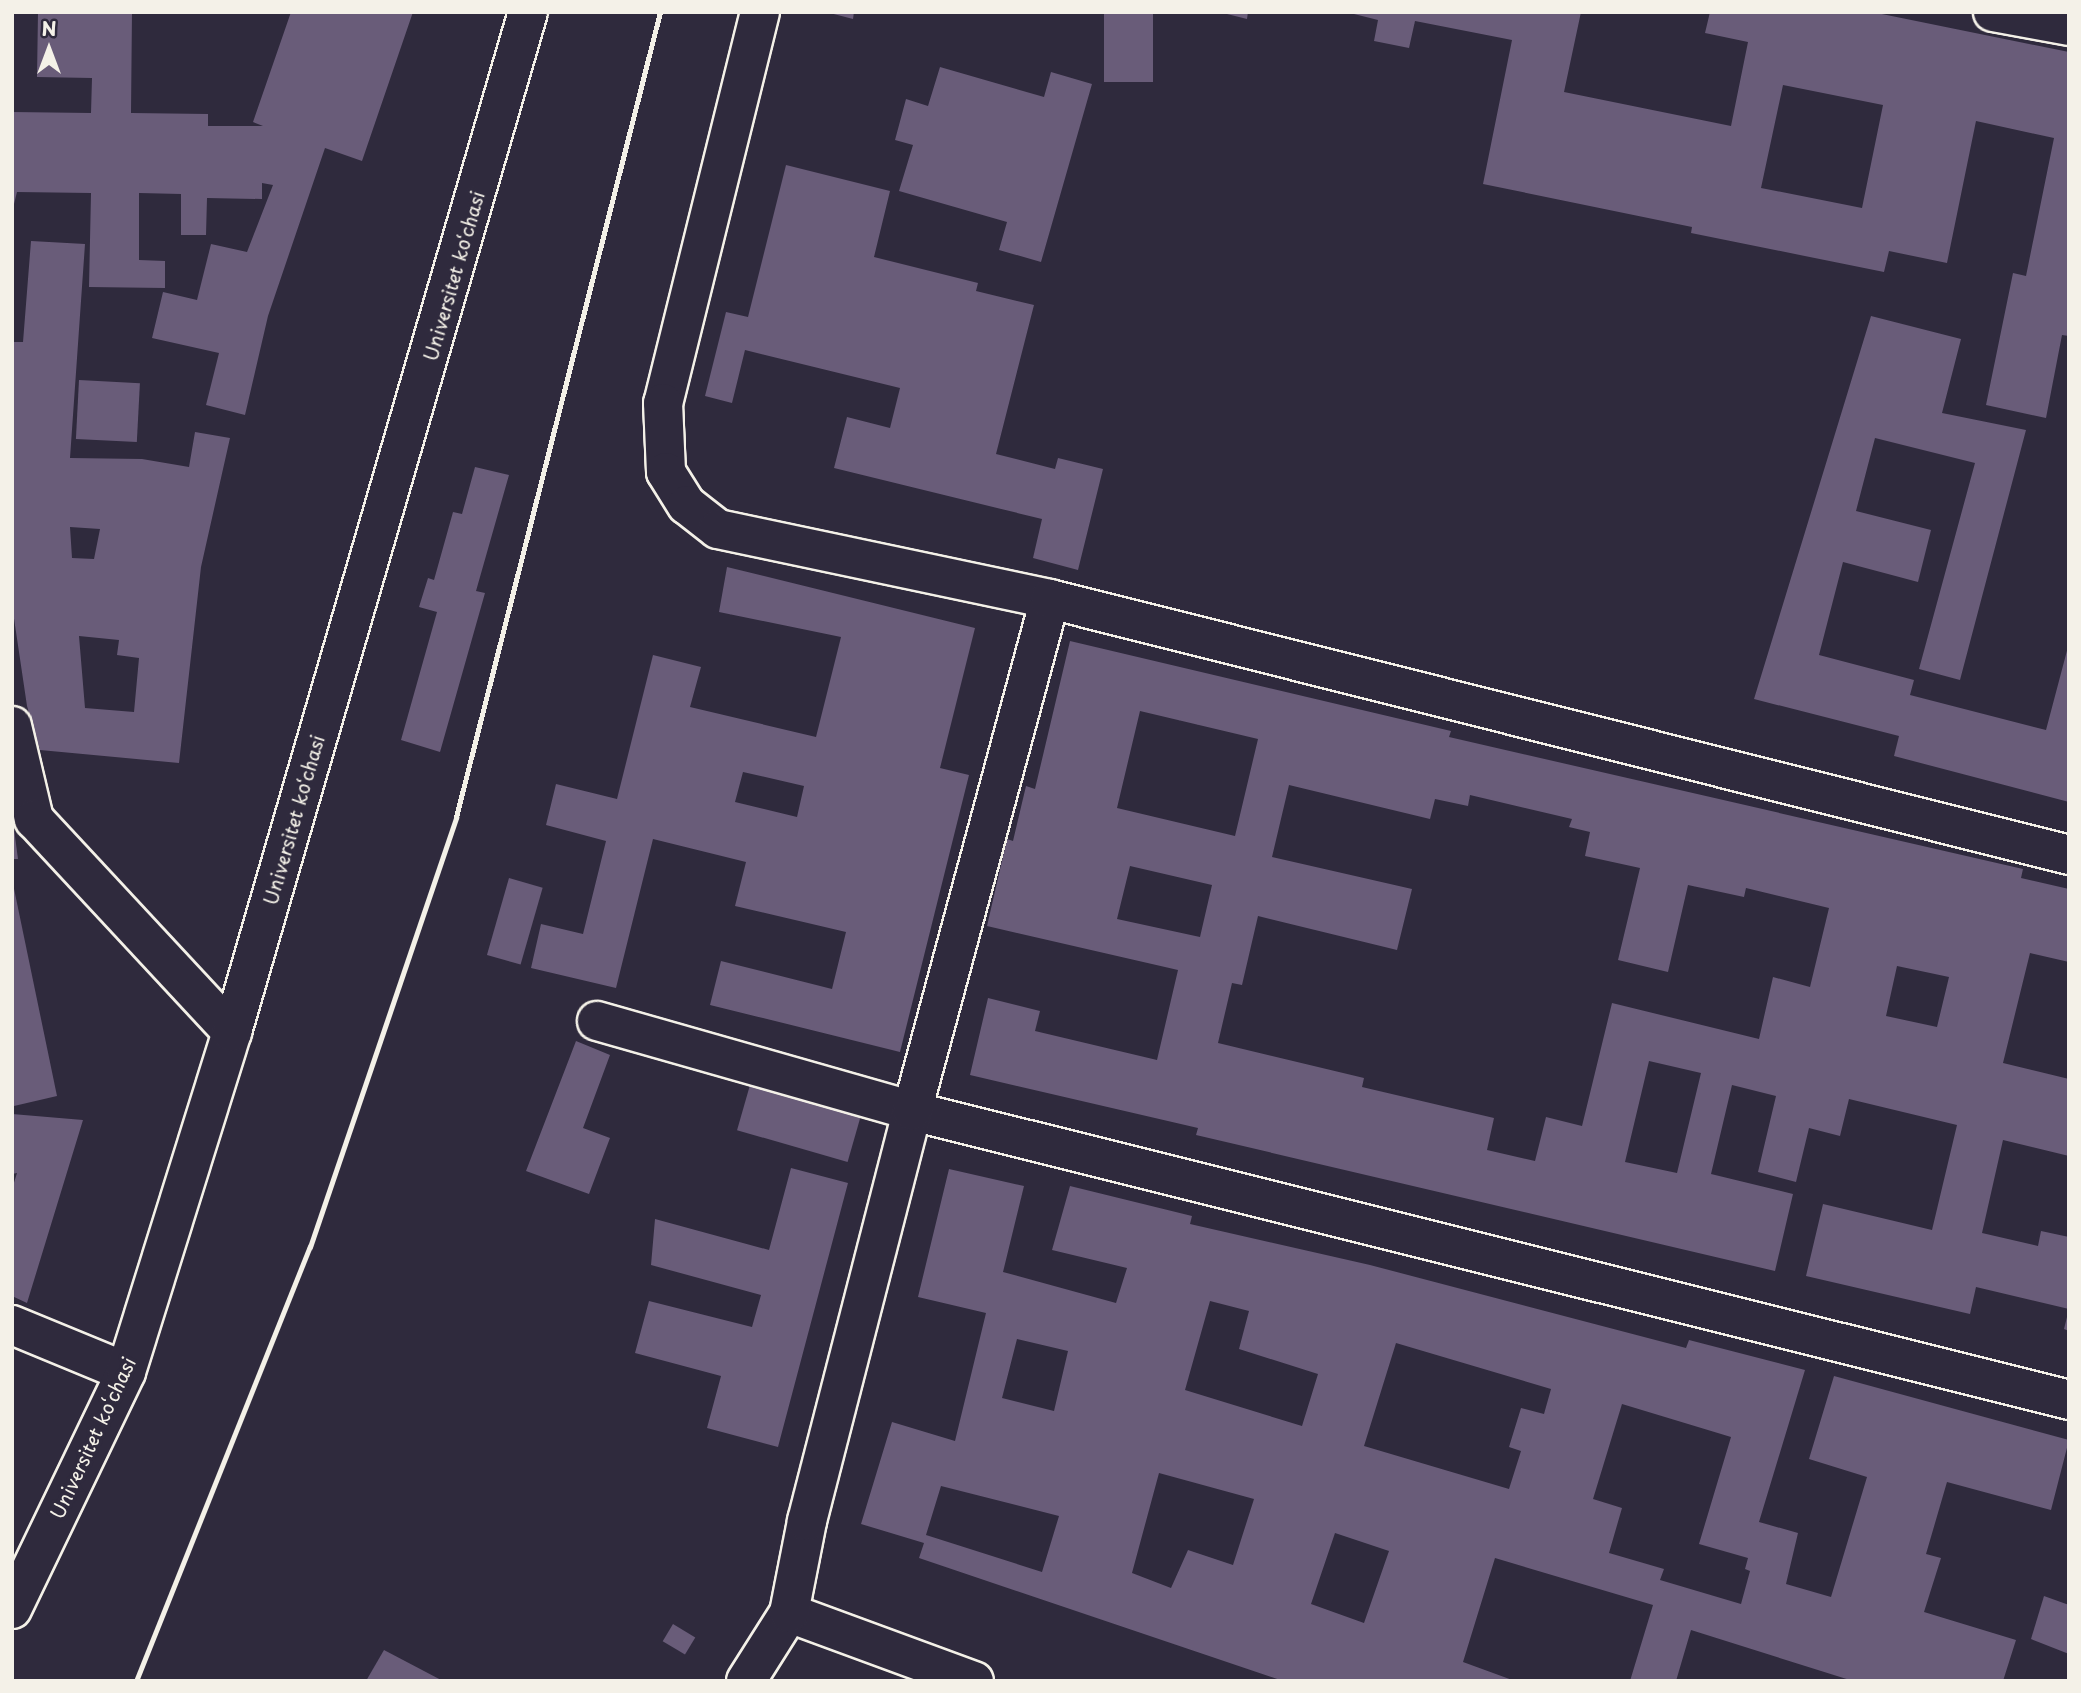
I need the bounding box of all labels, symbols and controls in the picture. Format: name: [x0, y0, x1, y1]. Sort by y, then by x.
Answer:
north arrow: [14, 14, 84, 84]
text: N: [41, 14, 57, 42]
street label: Universitet kо‘chasi: [419, 188, 489, 364]
street label: Universitet kо‘chasi: [259, 732, 329, 908]
street label: Universitet kо‘chasi: [45, 1353, 141, 1523]

